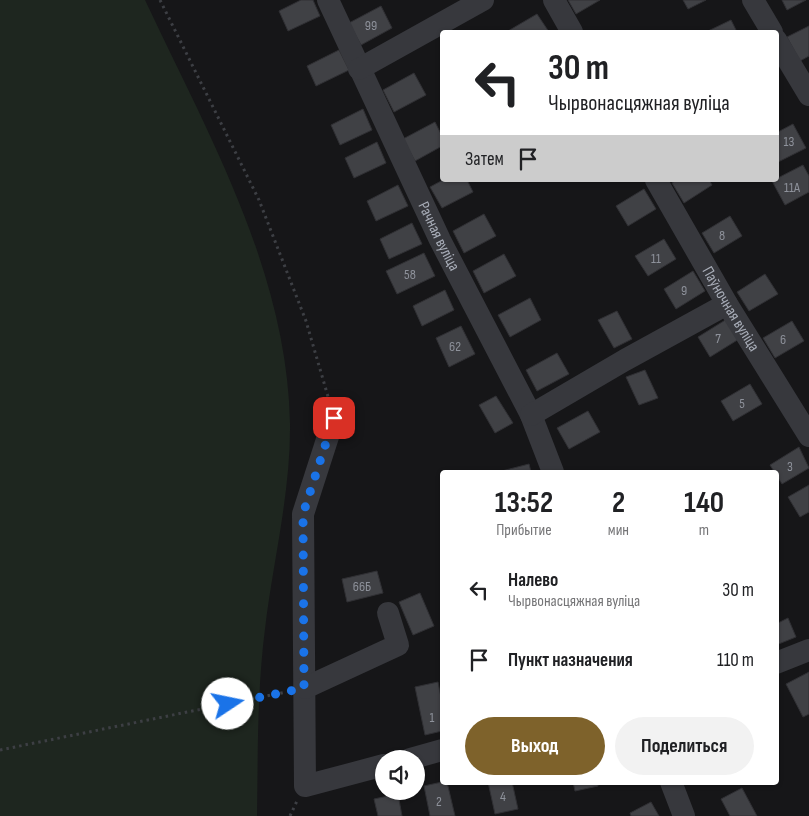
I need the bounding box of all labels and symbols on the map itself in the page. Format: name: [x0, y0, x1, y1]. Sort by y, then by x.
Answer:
house number: 99: [365, 17, 377, 34]
house number: 13: [784, 133, 795, 150]
house number: 11А: [784, 179, 801, 196]
street label: Рачная вуліца: [414, 199, 464, 274]
house number: 8: [719, 227, 725, 244]
house number: 11: [651, 250, 661, 267]
street label: Паўночная вуліца: [698, 263, 764, 355]
house number: 58: [404, 266, 416, 283]
house number: 9: [681, 282, 687, 299]
house number: 7: [715, 330, 721, 347]
house number: 6: [780, 331, 786, 348]
house number: 62: [449, 338, 461, 355]
house number: 5: [739, 395, 745, 412]
pin: [313, 397, 355, 439]
house number: 3: [787, 458, 793, 475]
house number: 66Б: [353, 578, 371, 595]
position arrow: [201, 677, 253, 729]
house number: 1: [430, 709, 435, 726]
house number: 4: [500, 788, 506, 805]
house number: 2: [436, 793, 442, 810]

